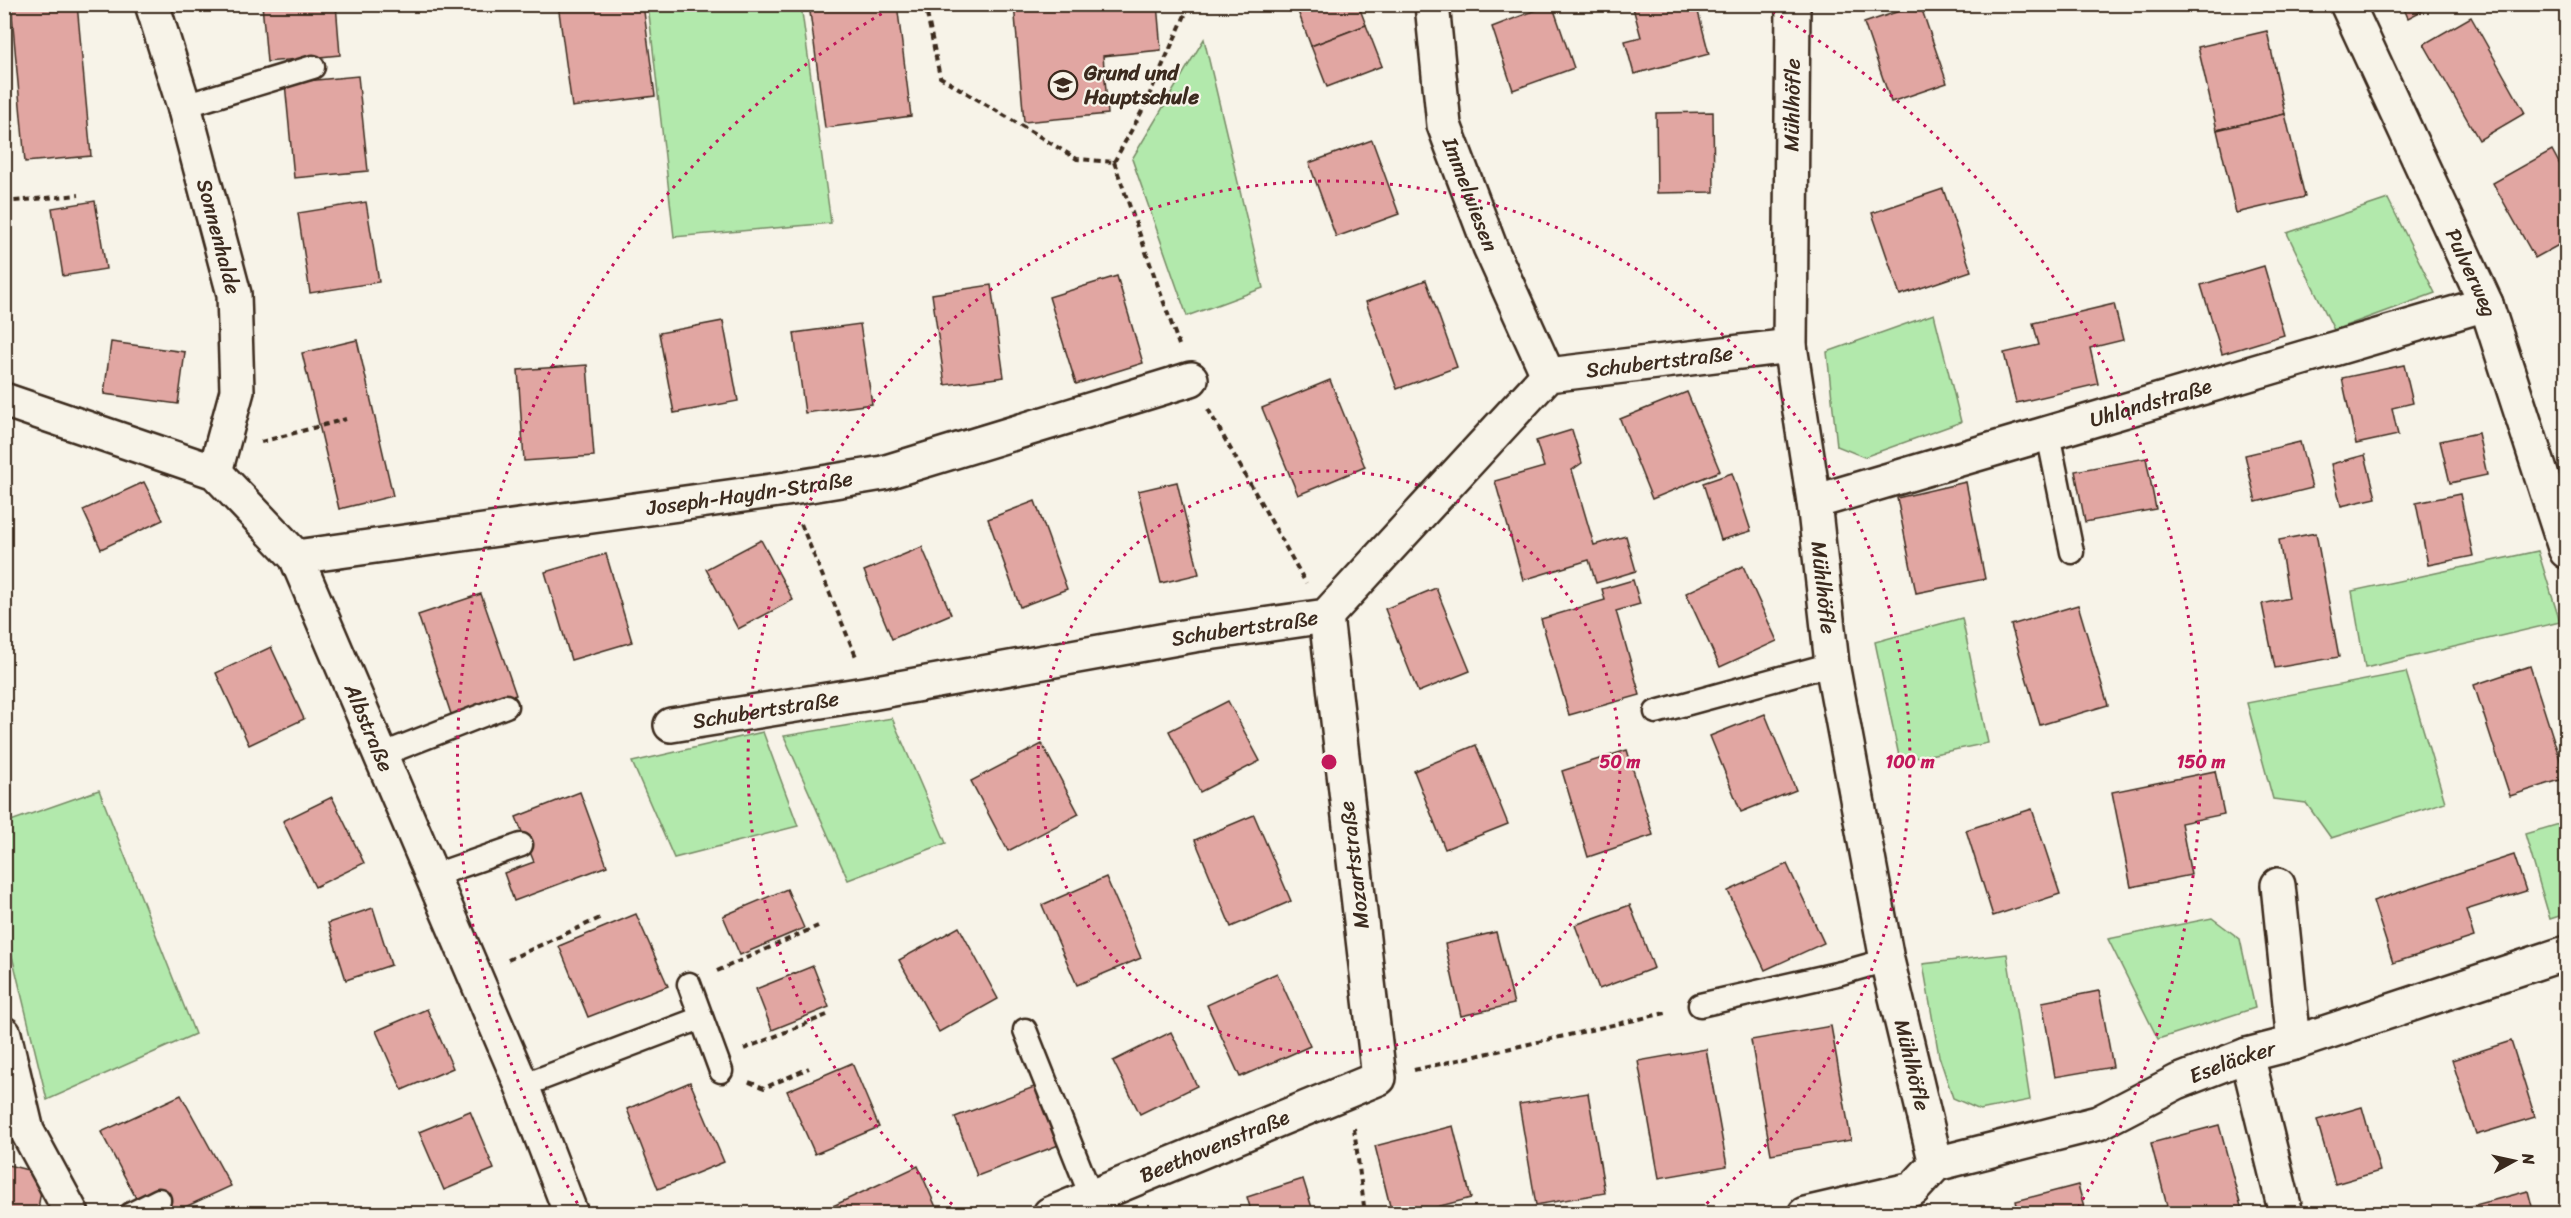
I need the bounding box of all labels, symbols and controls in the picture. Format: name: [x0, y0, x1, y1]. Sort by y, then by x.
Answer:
place label: Grund und Hauptschule: [1083, 54, 1199, 116]
street label: Mühlhöfle: [1772, 58, 1812, 152]
school or university icon: Grund und Hauptschule: [1047, 69, 1079, 101]
street label: Immelwiesen: [1431, 131, 1509, 257]
street label: Sonnenhalde: [185, 175, 252, 299]
street label: Pulverweg: [2434, 222, 2508, 322]
street label: Schubertstraße: [1584, 334, 1735, 389]
street label: Uhlandstraße: [2085, 367, 2216, 439]
street label: Joseph-Haydn-Straße: [643, 459, 856, 527]
street label: Mühlhöfle: [1799, 539, 1848, 636]
street label: Schubertstraße: [1168, 598, 1321, 658]
street label: Albstraße: [333, 676, 405, 778]
street label: Schubertstraße: [690, 679, 842, 740]
text: 50 m: [1600, 746, 1641, 778]
text: 100 m: [1886, 746, 1935, 778]
text: 150 m: [2177, 746, 2225, 778]
centre of rings: [1319, 752, 1339, 772]
street label: Mozartstraße: [1327, 799, 1381, 931]
street label: Mühlhöfle: [1883, 1015, 1942, 1115]
street label: Eseläcker: [2183, 1029, 2281, 1095]
street label: Beethovenstraße: [1134, 1098, 1295, 1194]
north arrow: [2484, 1131, 2544, 1191]
text: N: [2513, 1150, 2544, 1167]

